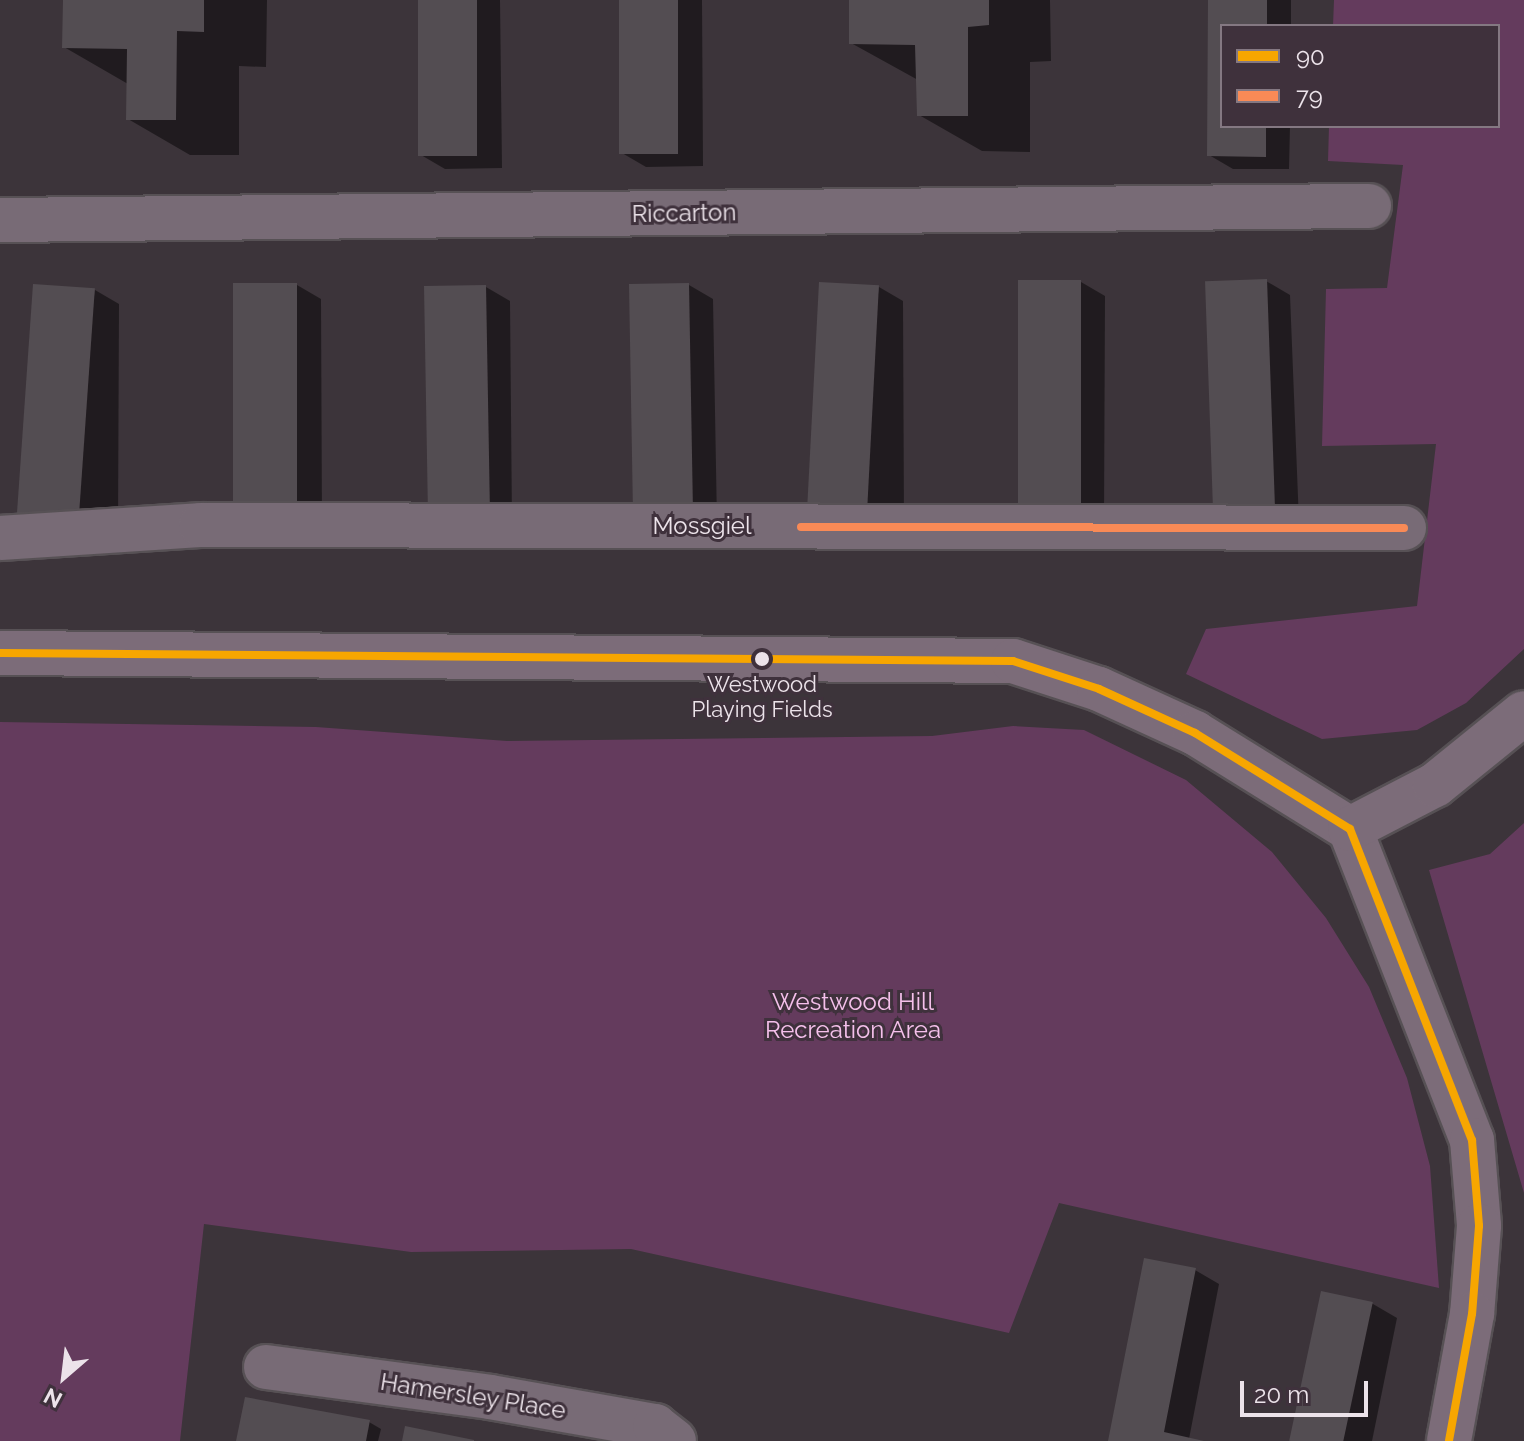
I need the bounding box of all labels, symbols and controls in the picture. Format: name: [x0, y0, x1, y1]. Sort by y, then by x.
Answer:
legend: [1220, 24, 1500, 128]
text: 90: [1296, 42, 1325, 71]
text: 79: [1296, 82, 1323, 111]
street label: Riccarton: [631, 198, 737, 228]
street label: Mossgiel: [653, 512, 751, 540]
marker: Westwood Playing Fields: [754, 651, 770, 667]
place label: Westwood Playing Fields: [691, 671, 833, 722]
park label: Westwood Hill Recreation Area: [765, 988, 941, 1044]
north arrow: [24, 1337, 104, 1417]
scale bar: [1244, 1365, 1372, 1415]
street label: Hamersley Place: [378, 1367, 568, 1425]
text: 20 m: [1254, 1380, 1309, 1409]
text: N: [39, 1383, 66, 1414]

